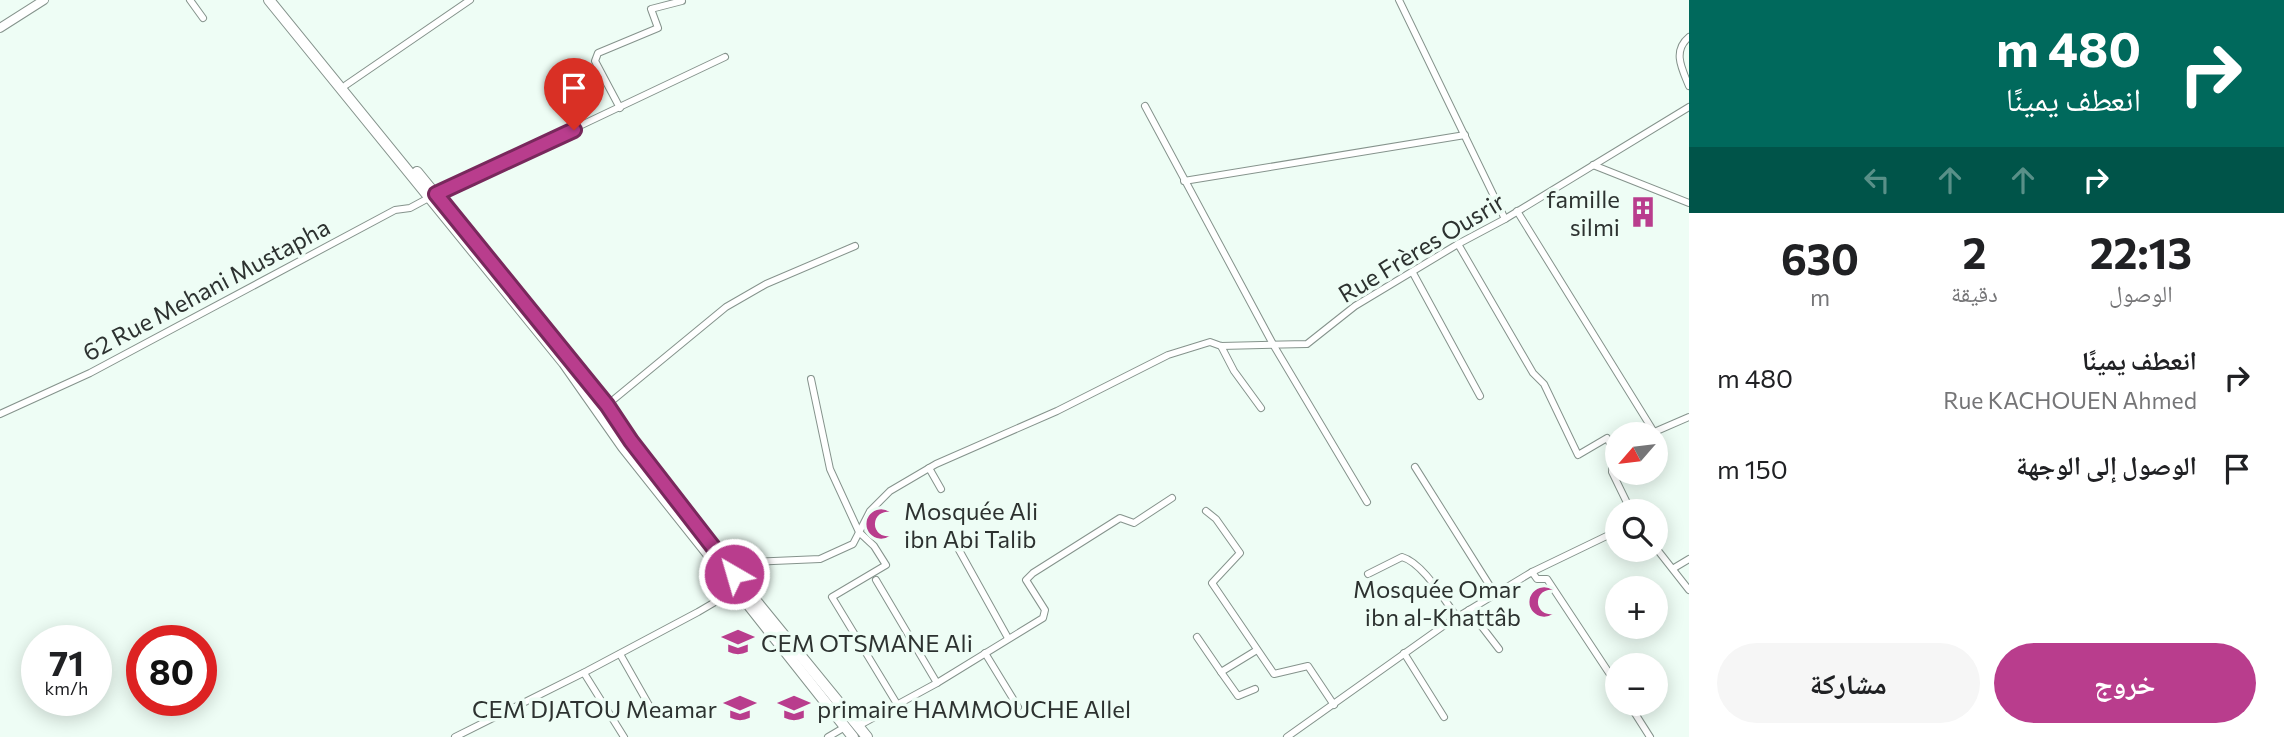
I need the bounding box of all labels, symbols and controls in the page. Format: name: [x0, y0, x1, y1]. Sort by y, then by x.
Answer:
text: 480 m: [1996, 17, 2141, 77]
icon: right: [2165, 28, 2256, 119]
pin: [544, 58, 604, 130]
icon: arrive: [555, 69, 593, 107]
text: انعطف يمينًا: [2006, 78, 2141, 118]
icon: left: [1858, 161, 1896, 199]
icon: ahead: [1931, 161, 1969, 199]
icon: ahead: [2004, 161, 2042, 199]
icon: right: [2077, 161, 2115, 199]
place label: famille silmi: [1546, 184, 1620, 241]
street label: Rue Frères Ousrir: [1333, 186, 1510, 308]
building icon: famille silmi: [1626, 195, 1660, 229]
street label: 62 Rue Mehani Mustapha: [78, 212, 334, 366]
text: 2: [1962, 226, 1986, 278]
text: 22:13: [2090, 226, 2192, 278]
text: 630: [1781, 232, 1859, 284]
text: دقيقة: [1951, 279, 1998, 307]
text: الوصول: [2109, 279, 2173, 307]
text: m: [1810, 283, 1830, 311]
text: انعطف يمينًا: [2082, 344, 2197, 375]
icon: right: [2218, 359, 2256, 397]
text: 480 m: [1717, 362, 1793, 393]
text: Rue KACHOUEN Ahmed: [1943, 386, 2197, 414]
north arrow: [1605, 422, 1668, 485]
map controls: [1605, 422, 1668, 716]
text: الوصول إلى الوجهة: [2016, 449, 2197, 480]
icon: arrive: [2218, 450, 2256, 488]
text: 150 m: [1717, 453, 1788, 484]
place label: Mosquée Ali ibn Abi Talib: [904, 496, 1038, 553]
button: search: [1605, 499, 1668, 562]
mosque icon: Mosquée Ali ibn Abi Talib: [864, 507, 898, 541]
position arrow: [697, 537, 771, 611]
place label: Mosquée Omar ibn al-Khattâb: [1353, 574, 1521, 631]
button: +: [1605, 576, 1668, 639]
mosque icon: Mosquée Omar ibn al-Khattâb: [1527, 585, 1561, 619]
speed limit sign: 80: [126, 625, 217, 716]
school or university icon: CEM OTSMANE Ali: [721, 625, 755, 659]
place label: CEM OTSMANE Ali: [761, 628, 973, 657]
text: 71: [49, 640, 84, 683]
button: مشاركة: [1717, 643, 1980, 723]
button: خروج: [1994, 643, 2256, 723]
button: −: [1605, 653, 1668, 716]
text: km/h: [45, 677, 88, 699]
school or university icon: CEM DJATOU Meamar: [723, 691, 757, 725]
school or university icon: primaire HAMMOUCHE Allel: [777, 691, 811, 725]
place label: CEM DJATOU Meamar: [472, 694, 717, 723]
place label: primaire HAMMOUCHE Allel: [817, 694, 1131, 723]

